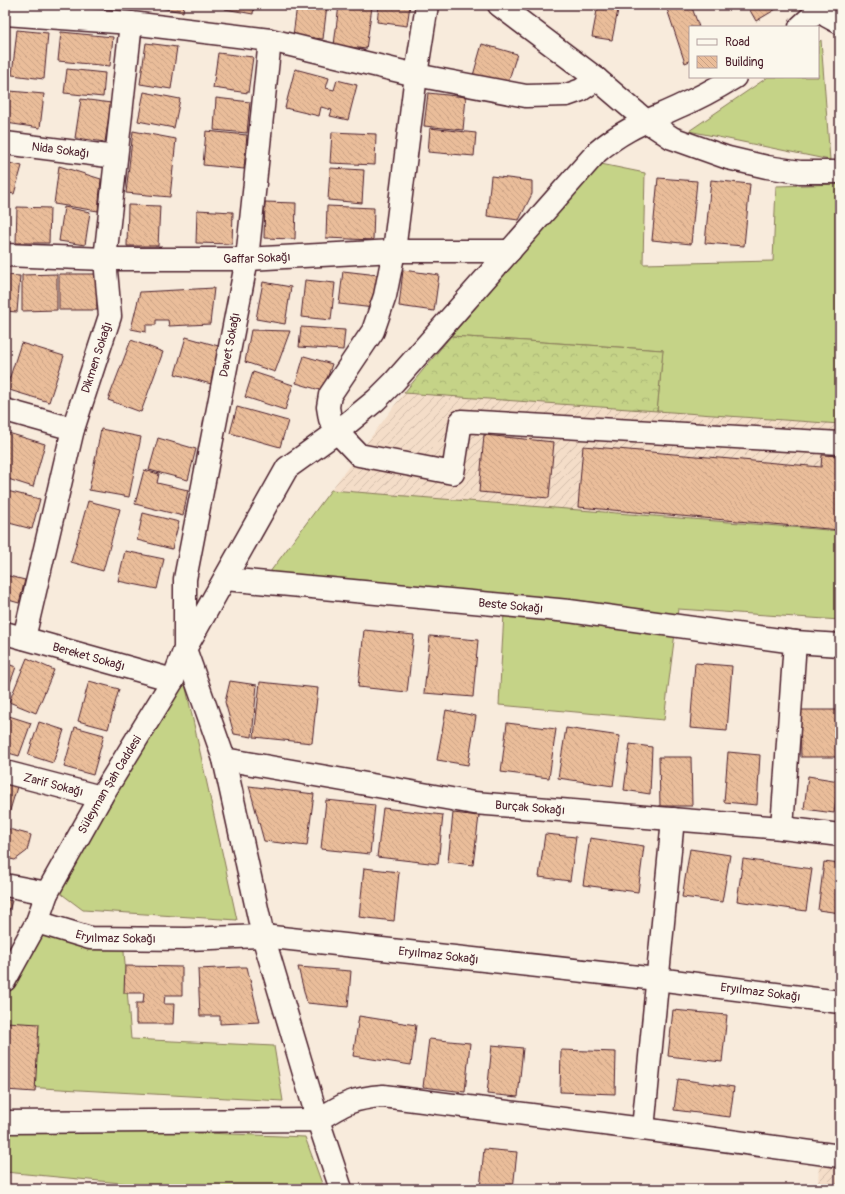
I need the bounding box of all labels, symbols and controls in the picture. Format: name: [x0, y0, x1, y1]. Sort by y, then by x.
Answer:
legend: [689, 26, 819, 78]
text: Road: [725, 35, 750, 50]
text: Building: [725, 55, 764, 70]
street label: Nida Sokağı: [31, 139, 90, 161]
street label: Gaffar Sokağı: [223, 249, 291, 267]
street label: Davet Sokağı: [216, 311, 244, 379]
street label: Dikmen Sokağı: [78, 320, 115, 395]
street label: Beste Sokağı: [478, 595, 544, 616]
street label: Bereket Sokağı: [51, 639, 127, 674]
street label: Süleyman Şah Caddesi: [74, 733, 144, 836]
street label: Zarif Sokağı: [22, 770, 85, 800]
street label: Burçak Sokağı: [494, 797, 566, 818]
street label: Eryılmaz Sokağı: [74, 927, 156, 946]
street label: Eryılmaz Sokağı: [398, 943, 479, 967]
street label: Eryılmaz Sokağı: [720, 980, 801, 1004]

